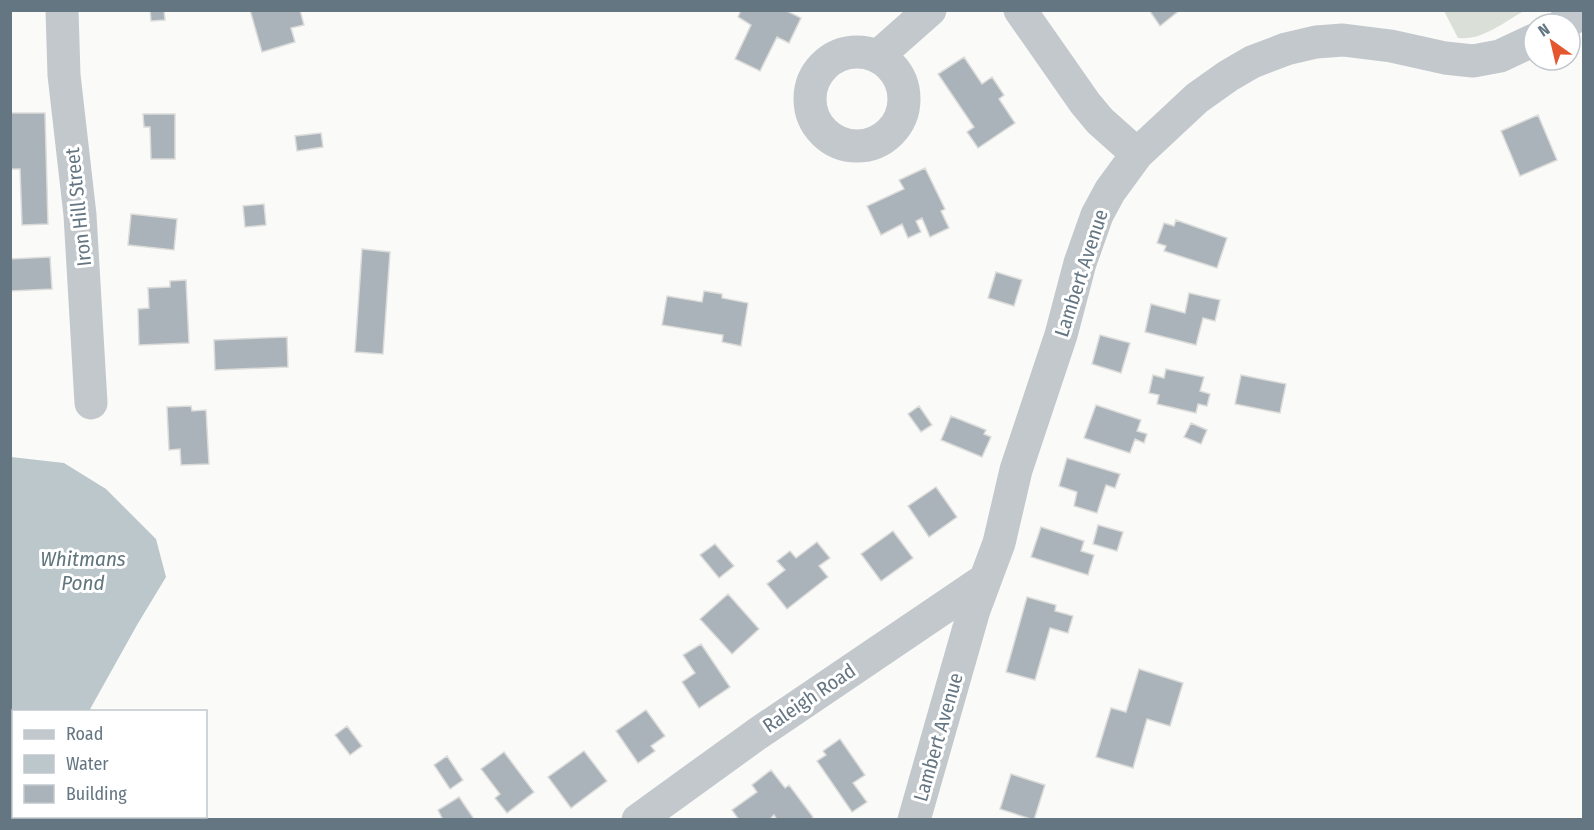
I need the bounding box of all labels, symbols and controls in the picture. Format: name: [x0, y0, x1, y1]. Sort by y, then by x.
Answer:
north arrow: [1522, 12, 1582, 72]
text: N: [1535, 19, 1553, 41]
street label: Iron Hill Street: [60, 146, 96, 267]
street label: Lambert Avenue: [1049, 206, 1113, 340]
water label: Whitmans Pond: [40, 546, 126, 596]
street label: Raleigh Road: [758, 658, 860, 738]
street label: Lambert Avenue: [908, 670, 968, 804]
legend: [12, 710, 207, 818]
text: Road: [66, 723, 103, 745]
text: Water: [66, 753, 109, 775]
text: Building: [66, 783, 127, 805]

